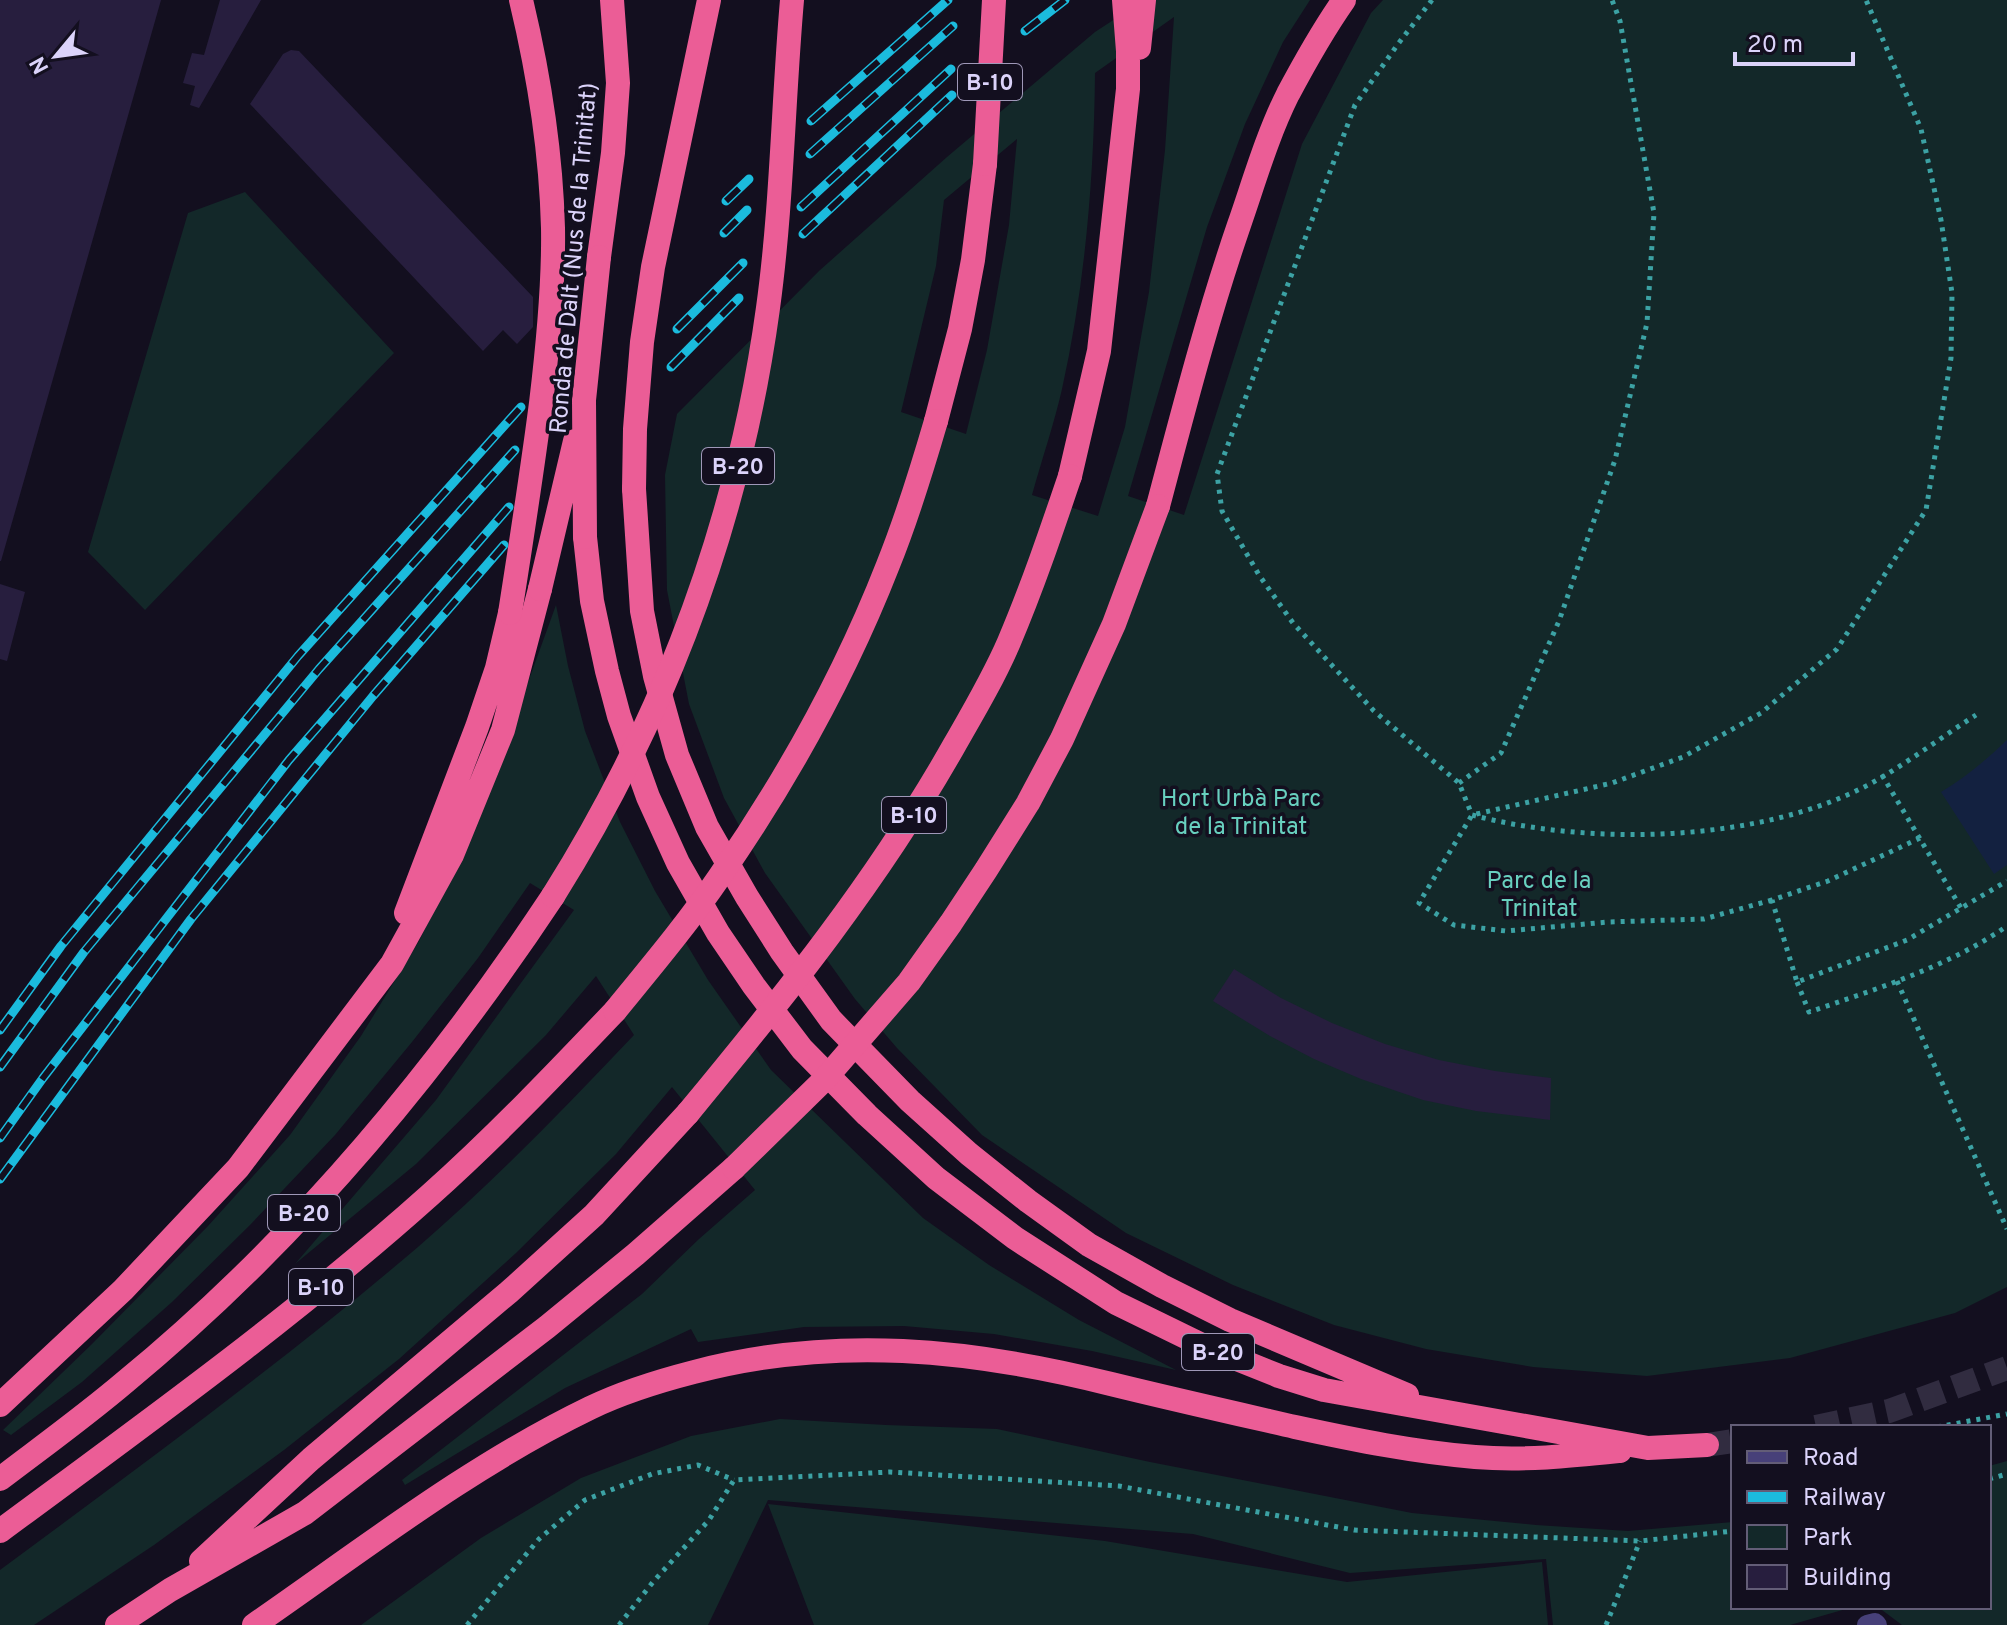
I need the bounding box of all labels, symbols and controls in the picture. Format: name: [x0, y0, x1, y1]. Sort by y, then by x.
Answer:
north arrow: [16, 16, 96, 96]
scale bar: [1735, 16, 1853, 66]
text: 20 m: [1747, 31, 1803, 61]
text: N: [25, 51, 56, 78]
road number: B-10: [958, 64, 1022, 100]
street label: Ronda de Dalt (Nus de la Trinitat): [545, 81, 605, 435]
road number: B-20: [702, 448, 774, 484]
park label: Hort Urbà Parc de la Trinitat: [1161, 785, 1321, 843]
road number: B-10: [882, 797, 946, 833]
park label: Parc de la Trinitat: [1487, 867, 1591, 925]
road number: B-20: [268, 1195, 340, 1231]
road number: B-10: [289, 1269, 353, 1305]
road number: B-20: [1182, 1334, 1254, 1370]
legend: [1731, 1425, 1991, 1609]
text: Road: [1803, 1444, 1859, 1474]
text: Railway: [1803, 1484, 1886, 1514]
text: Park: [1803, 1524, 1853, 1554]
text: Building: [1803, 1564, 1892, 1594]

